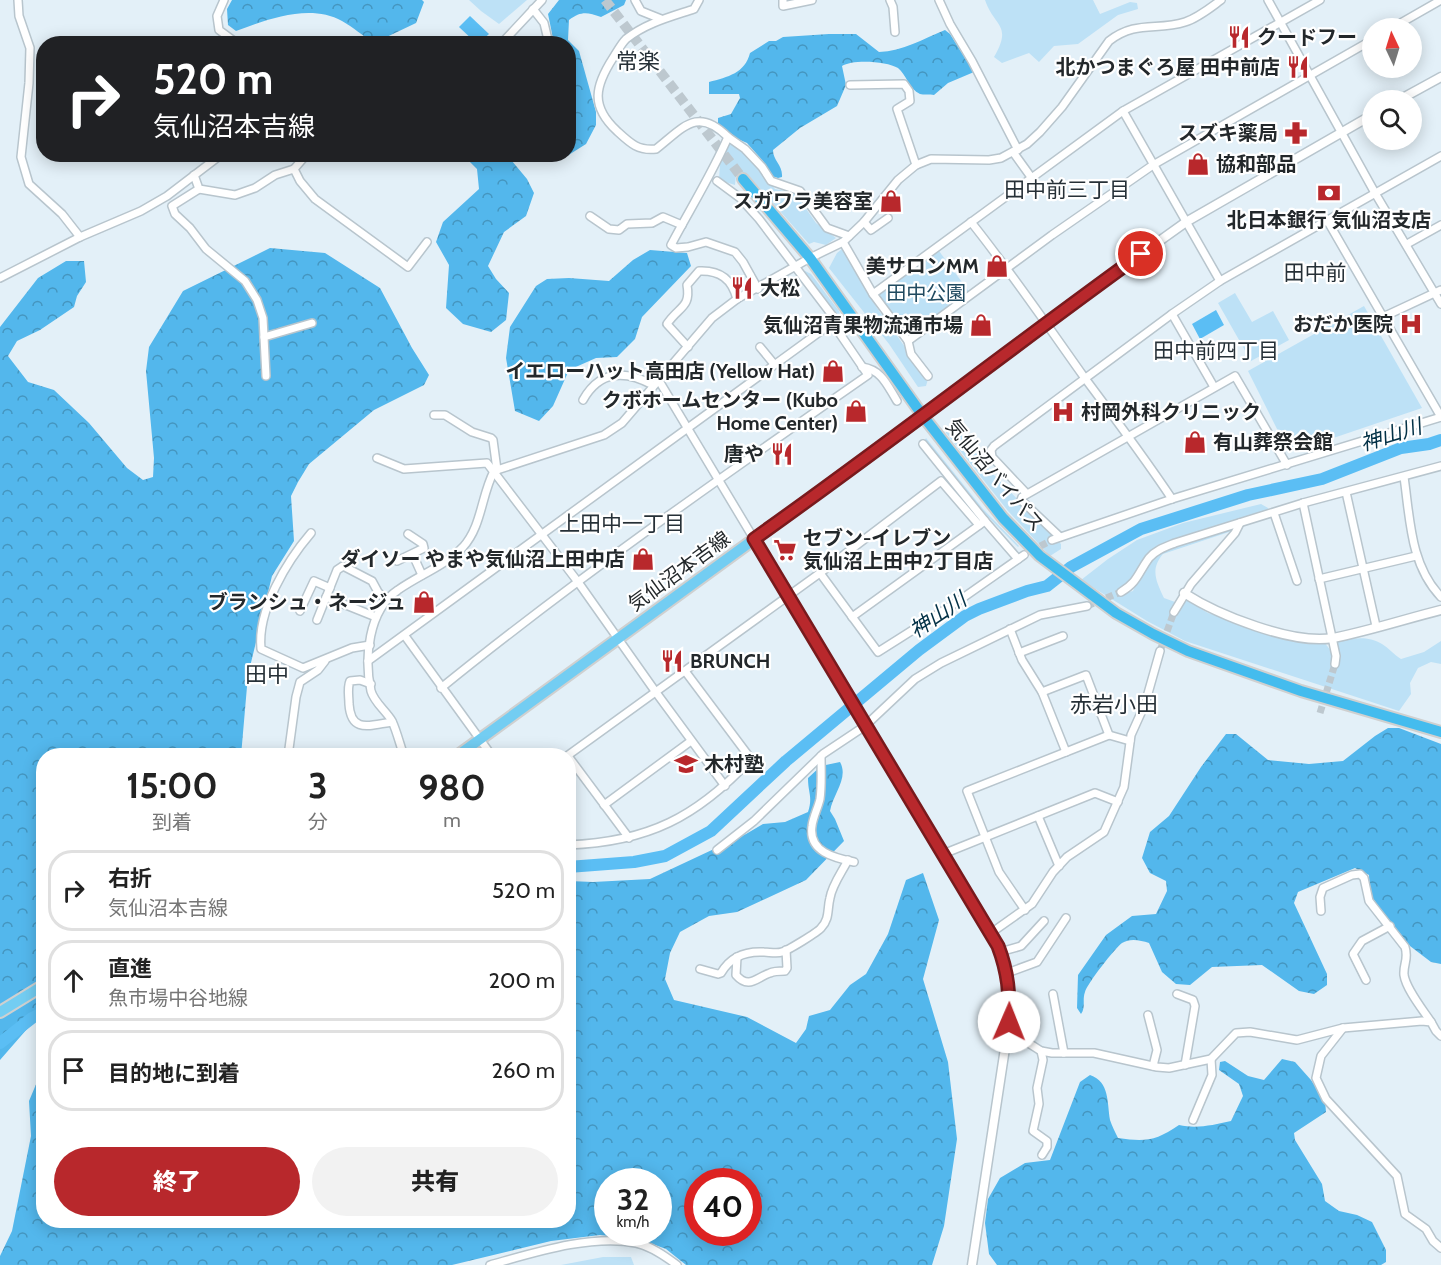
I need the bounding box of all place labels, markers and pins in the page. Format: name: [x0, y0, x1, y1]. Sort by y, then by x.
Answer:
restaurant icon: クードフー: [1226, 24, 1252, 50]
place label: クードフー: [1257, 25, 1357, 49]
restaurant icon: 北かつまぐろ屋 田中前店: [1285, 54, 1311, 80]
place label: 北かつまぐろ屋 田中前店: [1056, 55, 1280, 79]
pharmacy icon: スズキ薬局: [1283, 120, 1309, 146]
place label: スズキ薬局: [1178, 121, 1278, 145]
shop icon: 協和部品: [1185, 151, 1211, 177]
place label: 協和部品: [1216, 152, 1296, 176]
bank icon: 北日本銀行 気仙沼支店: [1316, 180, 1342, 206]
shop icon: スガワラ美容室: [878, 188, 904, 214]
place label: スガワラ美容室: [733, 189, 873, 213]
place label: 北日本銀行 気仙沼支店: [1227, 208, 1431, 232]
pin: [1115, 228, 1166, 279]
shop icon: 美サロンMM: [984, 253, 1010, 279]
place label: 美サロンMM: [866, 254, 979, 278]
restaurant icon: 大松: [729, 275, 755, 301]
place label: 大松: [760, 276, 800, 300]
hospital icon: おだか医院: [1398, 311, 1424, 337]
shop icon: 気仙沼青果物流通市場: [968, 312, 994, 338]
place label: おだか医院: [1293, 312, 1393, 336]
place label: 気仙沼青果物流通市場: [763, 313, 963, 337]
shop icon: イエローハット高田店 (Yellow Hat): [820, 358, 846, 384]
place label: イエローハット高田店 (Yellow Hat): [505, 359, 815, 383]
place label: クボホームセンター (Kubo Home Center): [602, 388, 838, 435]
shop icon: クボホームセンター (Kubo Home Center): [843, 398, 869, 424]
hospital icon: 村岡外科クリニック: [1050, 399, 1076, 425]
place label: 村岡外科クリニック: [1081, 400, 1261, 424]
shop icon: 有山葬祭会館: [1182, 429, 1208, 455]
place label: 有山葬祭会館: [1213, 430, 1333, 454]
restaurant icon: 唐や: [769, 441, 795, 467]
place label: 唐や: [724, 442, 764, 466]
place label: セブン-イレブン 気仙沼上田中2丁目店: [803, 526, 994, 573]
supermarket icon: セブン-イレブン 気仙沼上田中2丁目店: [772, 537, 798, 563]
shop icon: ダイソー やまや気仙沼上田中店: [630, 546, 656, 572]
place label: ダイソー やまや気仙沼上田中店: [341, 547, 625, 571]
shop icon: ブランシュ・ネージュ: [411, 589, 437, 615]
place label: ブランシュ・ネージュ: [208, 590, 406, 614]
restaurant icon: BRUNCH: [659, 648, 685, 674]
place label: BRUNCH: [690, 649, 770, 673]
school or university icon: 木村塾: [673, 751, 699, 777]
place label: 木村塾: [704, 752, 764, 776]

